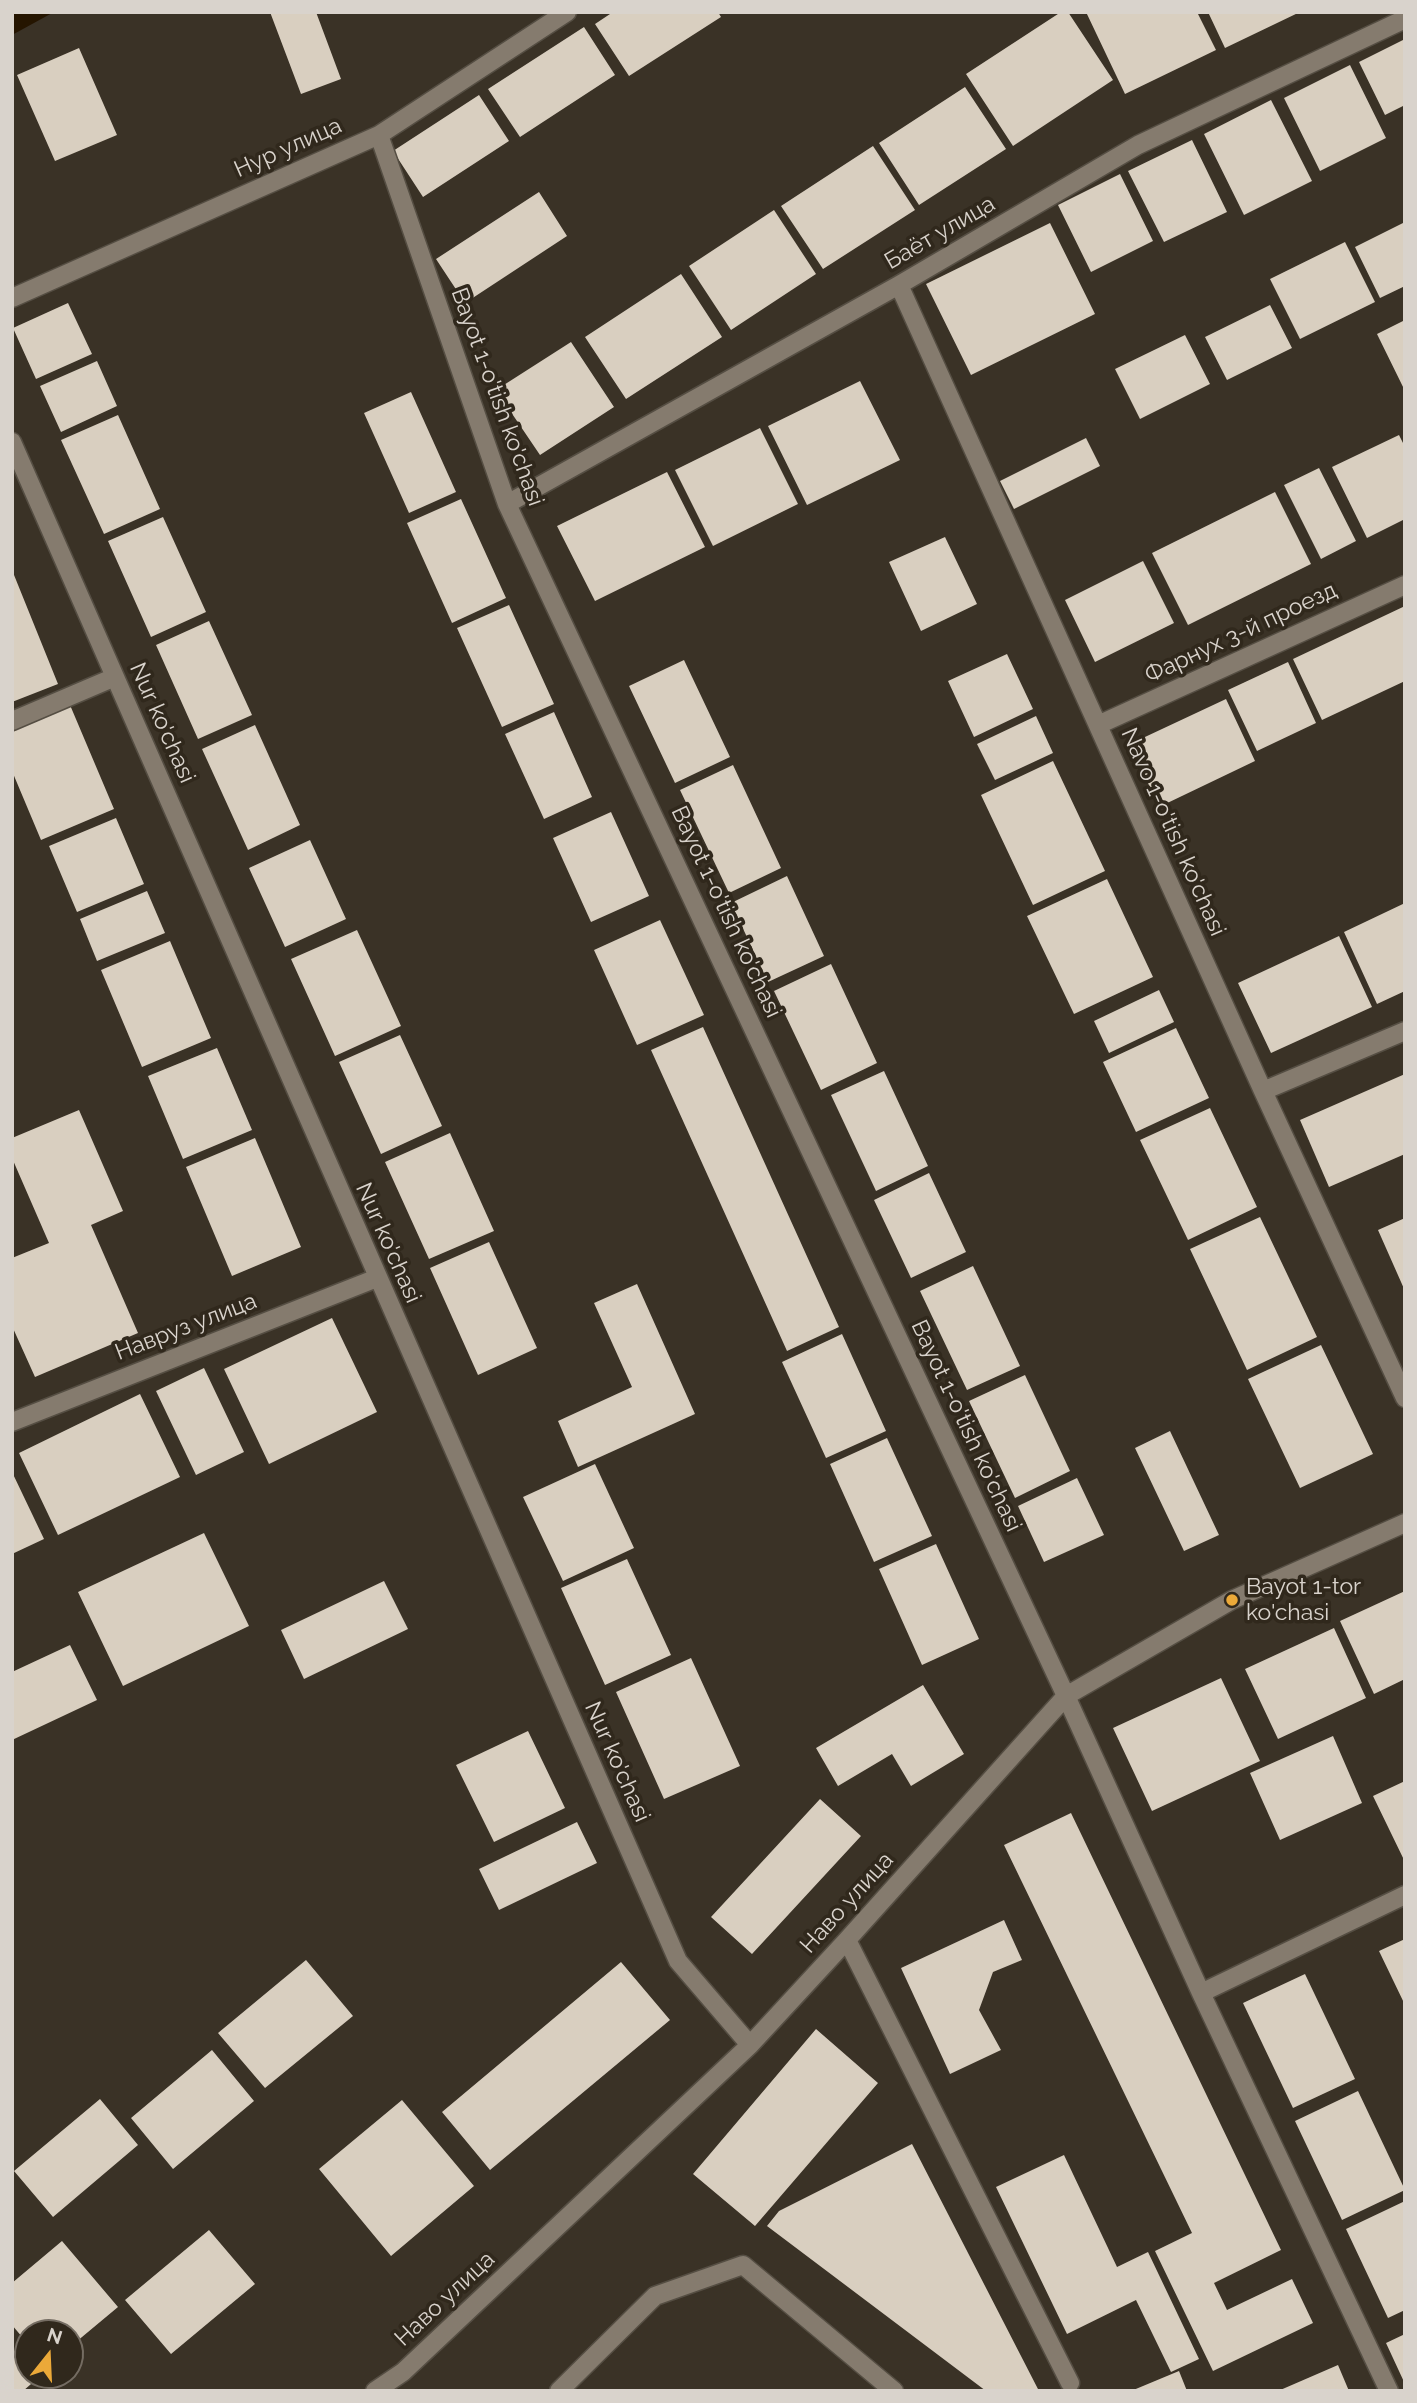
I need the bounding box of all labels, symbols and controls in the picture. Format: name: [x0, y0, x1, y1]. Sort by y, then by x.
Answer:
street label: Нур улица: [230, 112, 346, 184]
street label: Баёт улица: [880, 190, 1000, 276]
street label: Bayot 1-o'tish ko'chasi: [445, 284, 549, 510]
street label: Фарнух 3-й проезд: [1141, 576, 1341, 690]
street label: Nur ko'chasi: [123, 659, 201, 787]
street label: Navo 1-o'tish ko'chasi: [1115, 724, 1231, 940]
street label: Bayot 1-o'tish ko'chasi: [665, 802, 787, 1022]
street label: Nur ko'chasi: [349, 1179, 427, 1307]
street label: Навруз улица: [111, 1287, 261, 1367]
street label: Bayot 1-o'tish ko'chasi: [905, 1316, 1027, 1536]
place label: Bayot 1-tor ko'chasi: [1246, 1573, 1361, 1627]
marker: Bayot 1-tor ko'chasi: [1224, 1592, 1240, 1608]
street label: Nur ko'chasi: [578, 1698, 656, 1826]
street label: Наво улица: [794, 1847, 900, 1959]
street label: Наво улица: [389, 2246, 501, 2352]
north arrow: [14, 2319, 84, 2389]
text: N: [45, 2323, 65, 2349]

